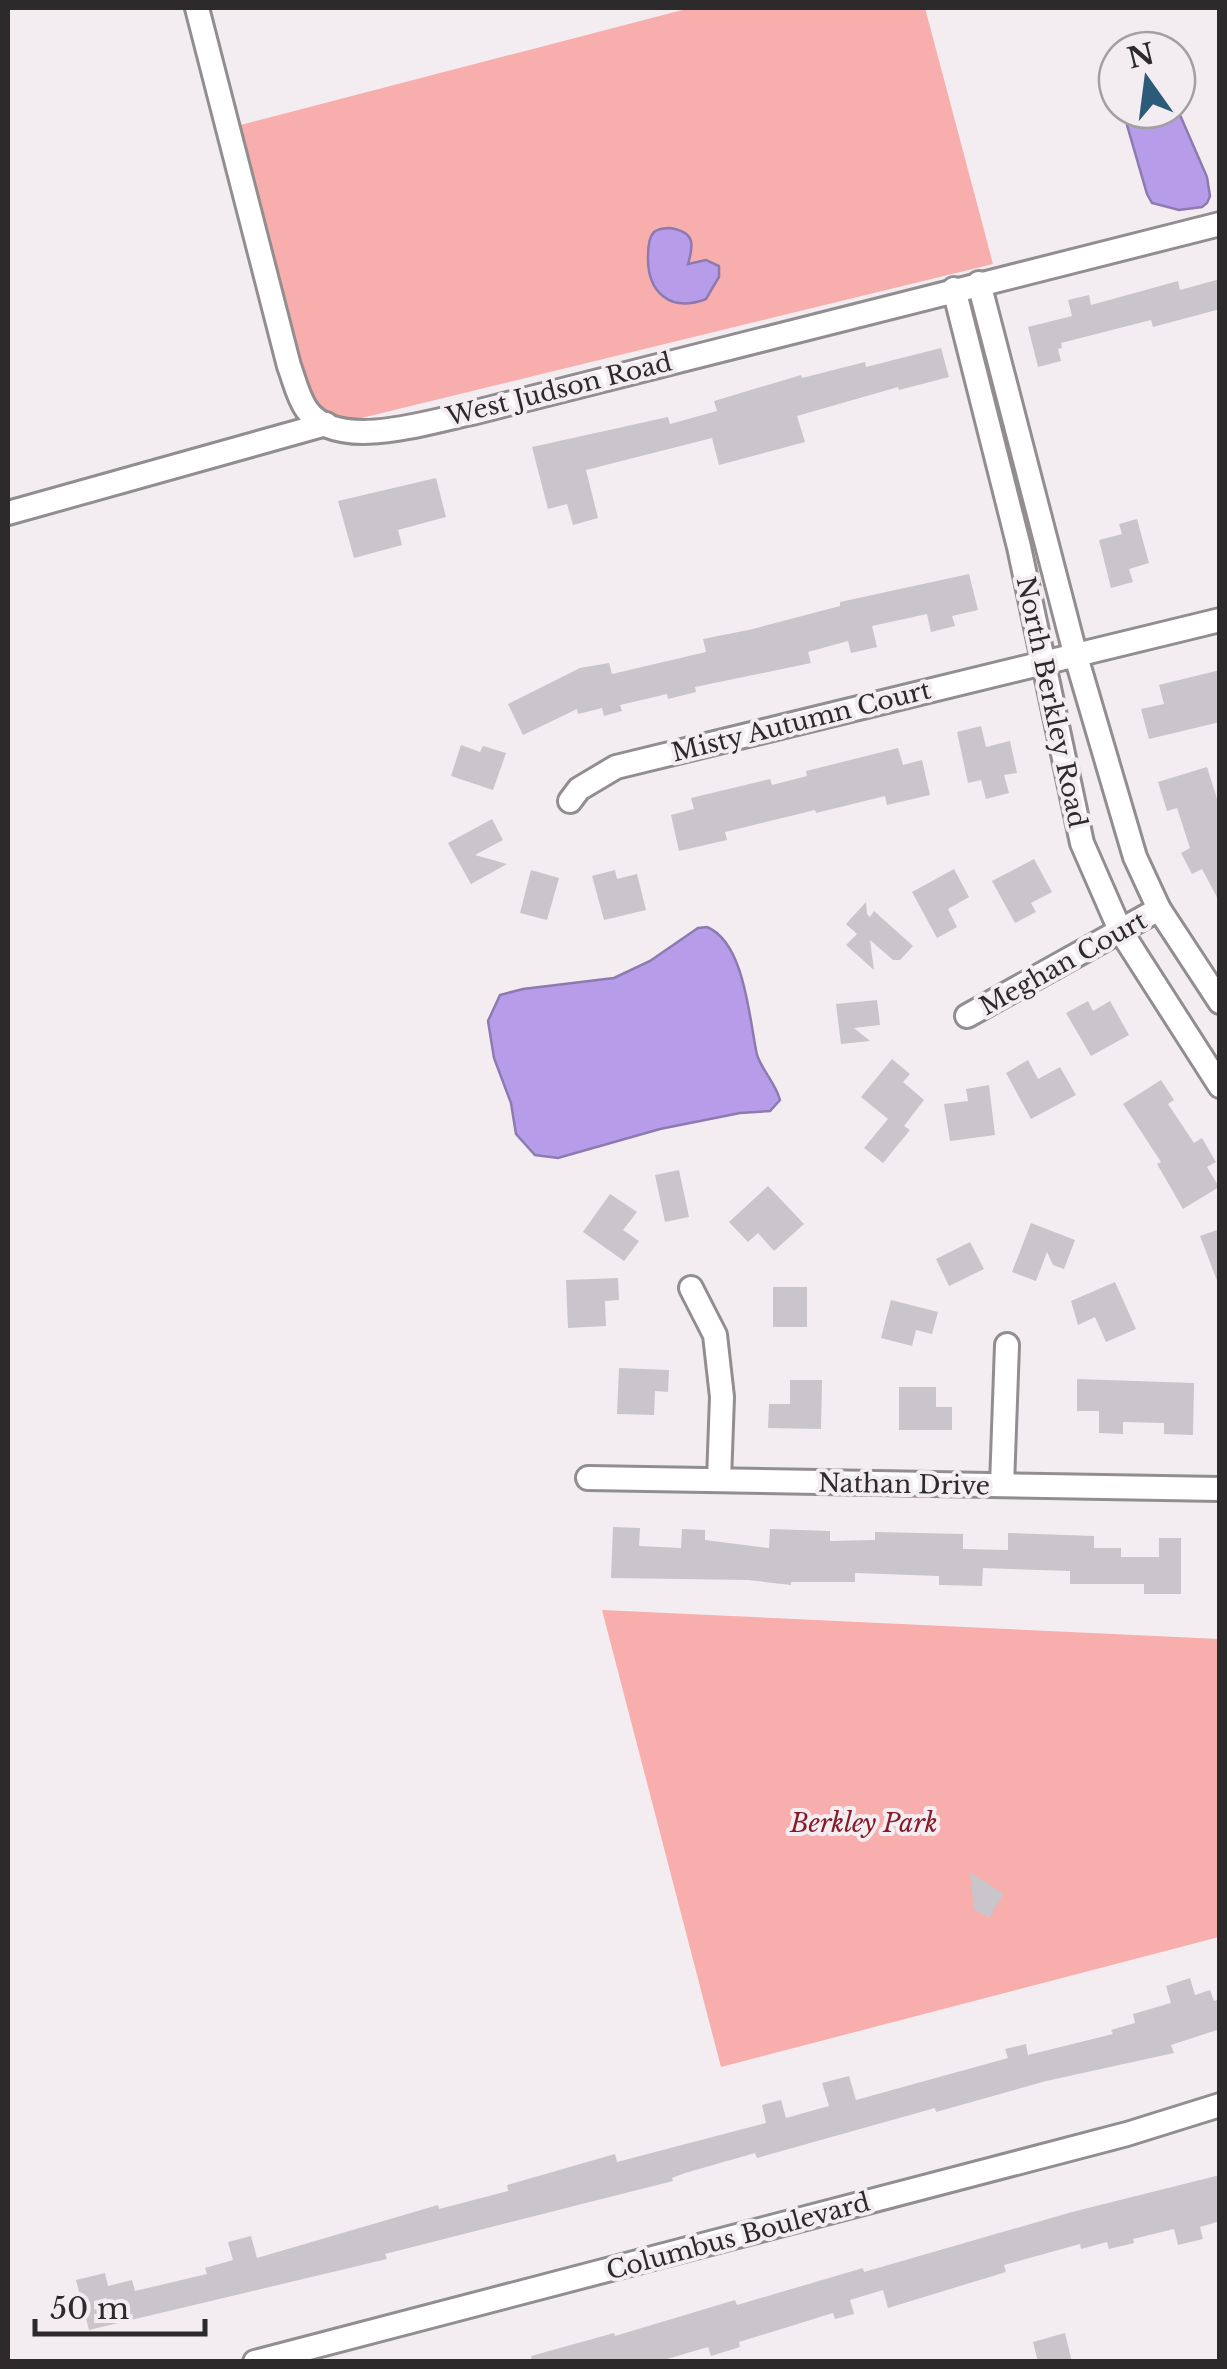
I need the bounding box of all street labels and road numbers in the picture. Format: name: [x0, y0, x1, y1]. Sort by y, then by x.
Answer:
street label: West Judson Road: [442, 346, 675, 433]
street label: North Berkley Road: [1010, 574, 1093, 831]
street label: Misty Autumn Court: [668, 674, 934, 769]
street label: Meghan Court: [974, 905, 1153, 1022]
street label: Nathan Drive: [818, 1468, 990, 1501]
street label: Columbus Boulevard: [603, 2186, 873, 2287]

